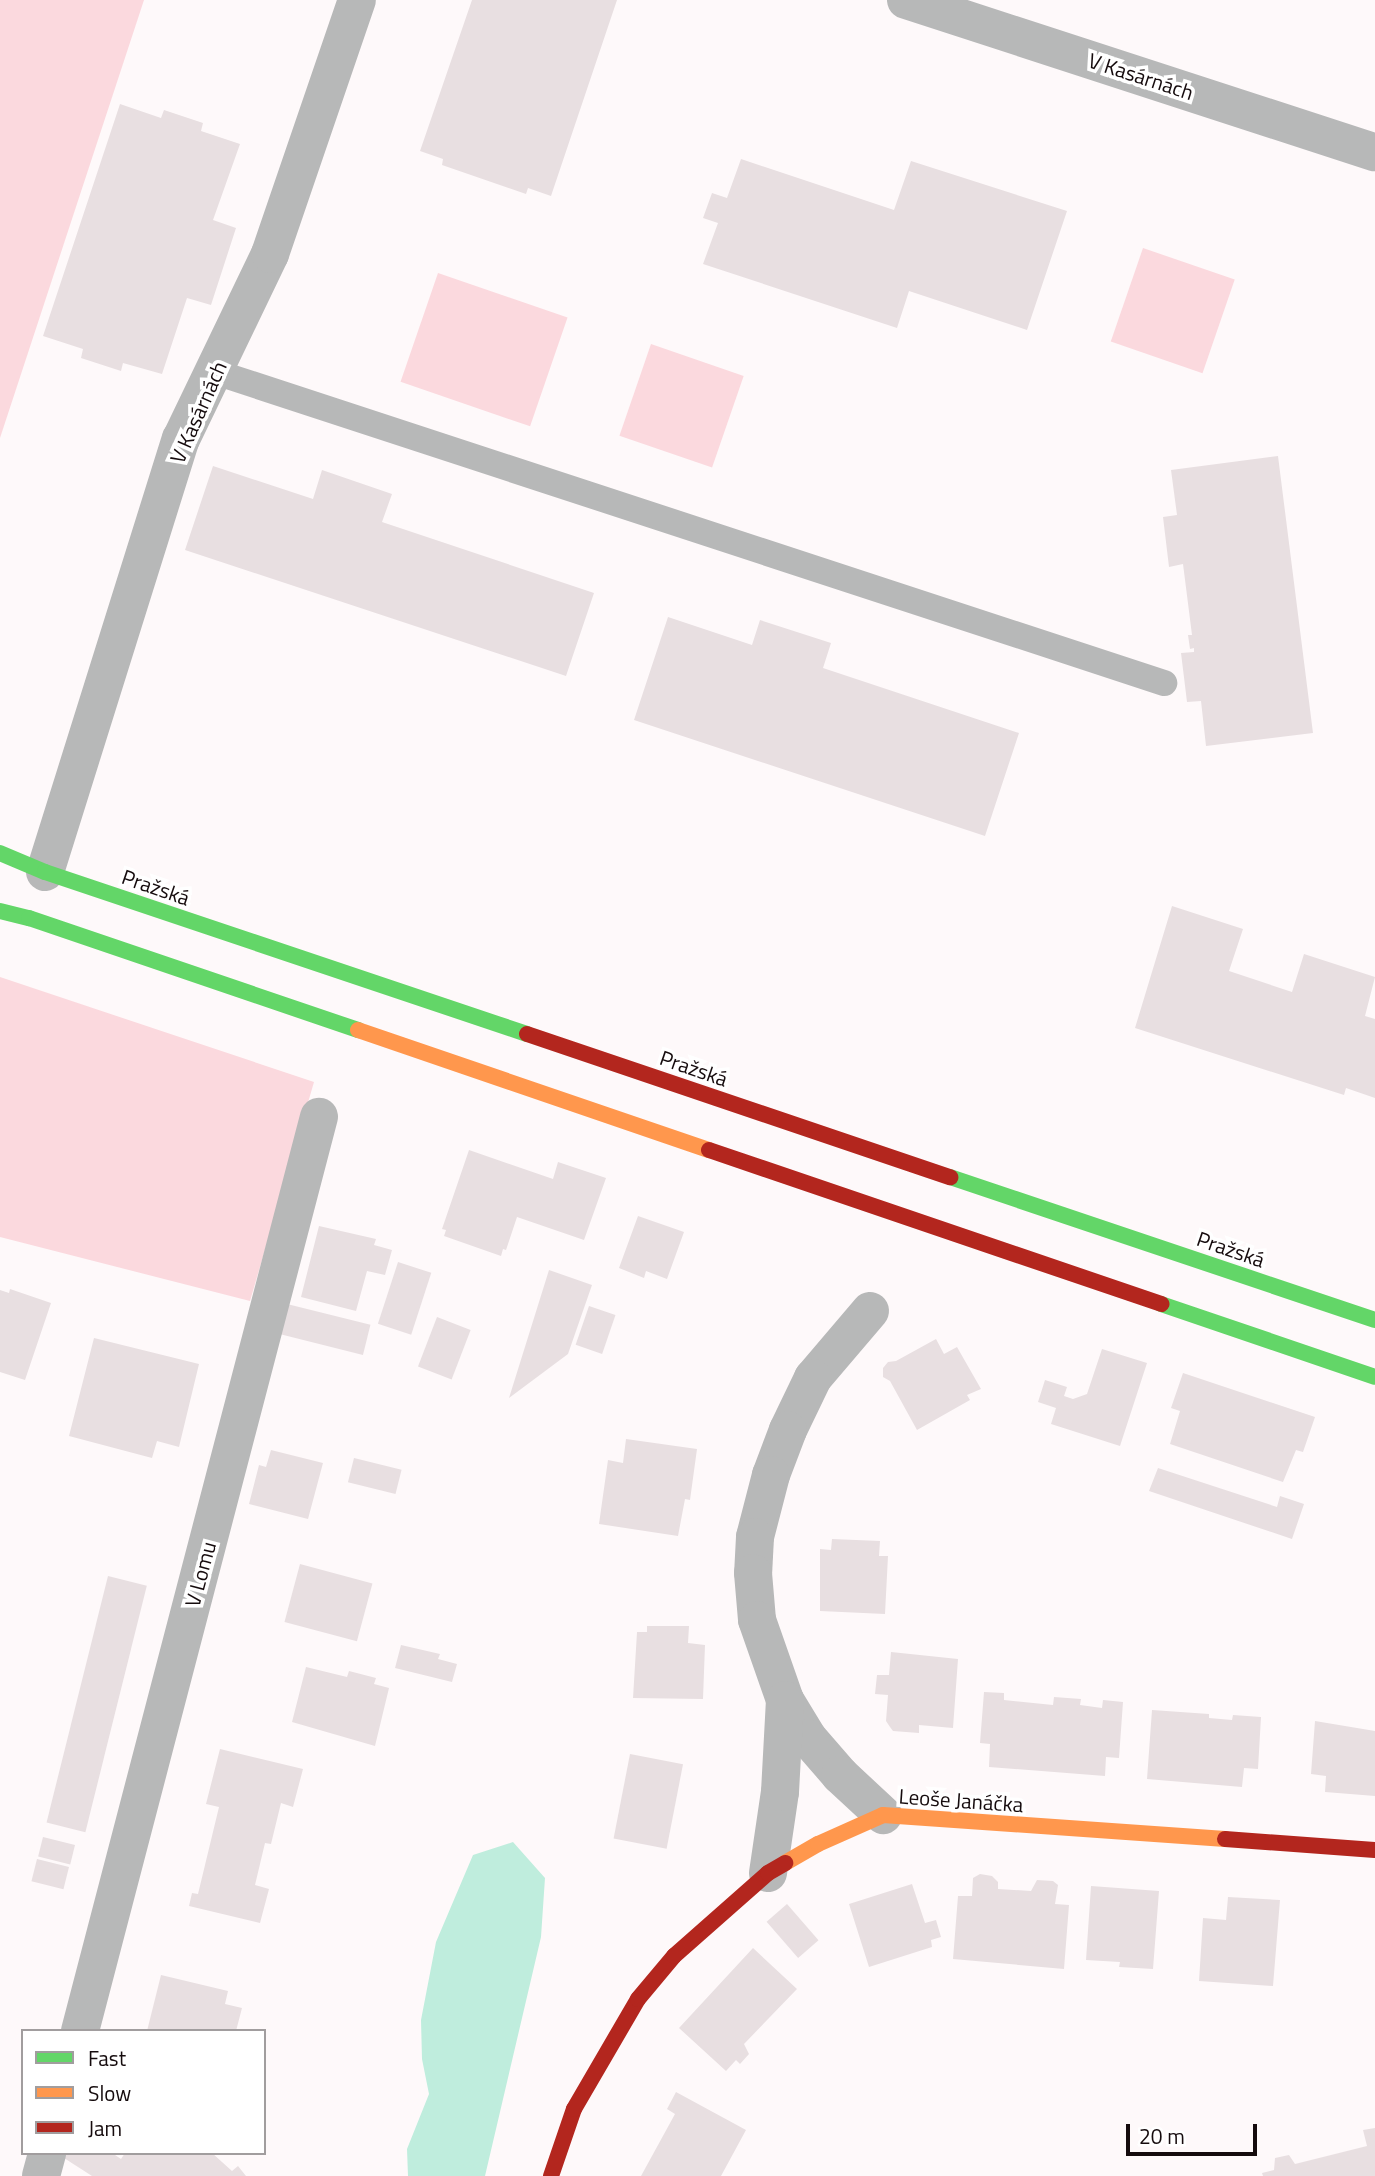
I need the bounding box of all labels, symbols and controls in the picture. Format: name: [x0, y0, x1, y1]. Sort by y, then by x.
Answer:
street label: V Kasárnách: [1085, 47, 1197, 105]
street label: V Kasárnách: [164, 357, 232, 467]
street label: Pražská: [119, 864, 193, 910]
street label: Pražská: [657, 1045, 731, 1091]
street label: Pražská: [1194, 1226, 1268, 1272]
street label: V Lomu: [179, 1539, 221, 1609]
street label: Leoše Janáčka: [898, 1783, 1024, 1817]
legend: [21, 2029, 266, 2155]
text: Fast: [88, 2042, 126, 2074]
text: Slow: [88, 2077, 131, 2109]
scale bar: [1130, 2110, 1261, 2154]
text: Jam: [88, 2112, 122, 2144]
text: 20 m: [1139, 2120, 1185, 2152]

